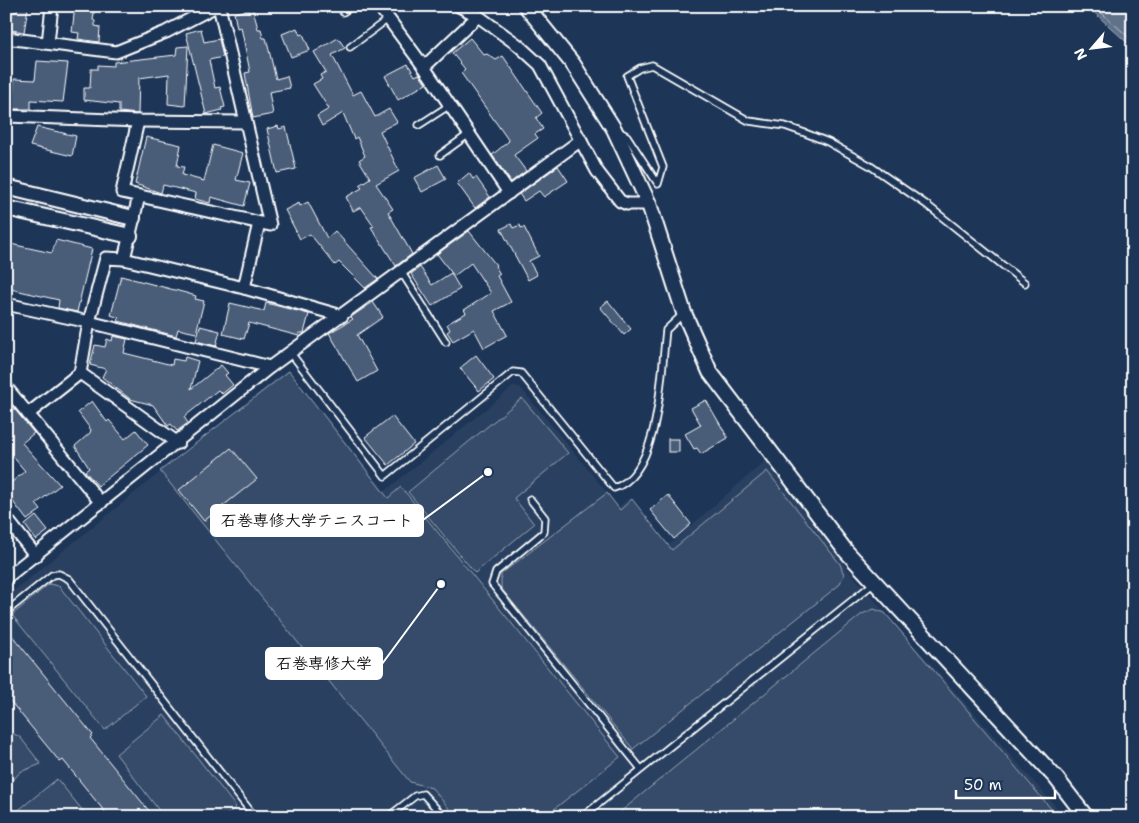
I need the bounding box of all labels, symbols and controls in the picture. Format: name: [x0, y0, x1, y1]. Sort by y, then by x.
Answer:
north arrow: [1066, 22, 1116, 72]
text: N: [1070, 45, 1091, 63]
callout: 石巻専修大学テニスコート: [211, 505, 423, 536]
text: 石巻専修大学テニスコート: [221, 510, 413, 531]
callout: 石巻専修大学: [266, 648, 382, 679]
text: 石巻専修大学: [276, 653, 372, 674]
scale bar: [956, 768, 1055, 800]
text: 50 m: [964, 775, 1002, 795]

